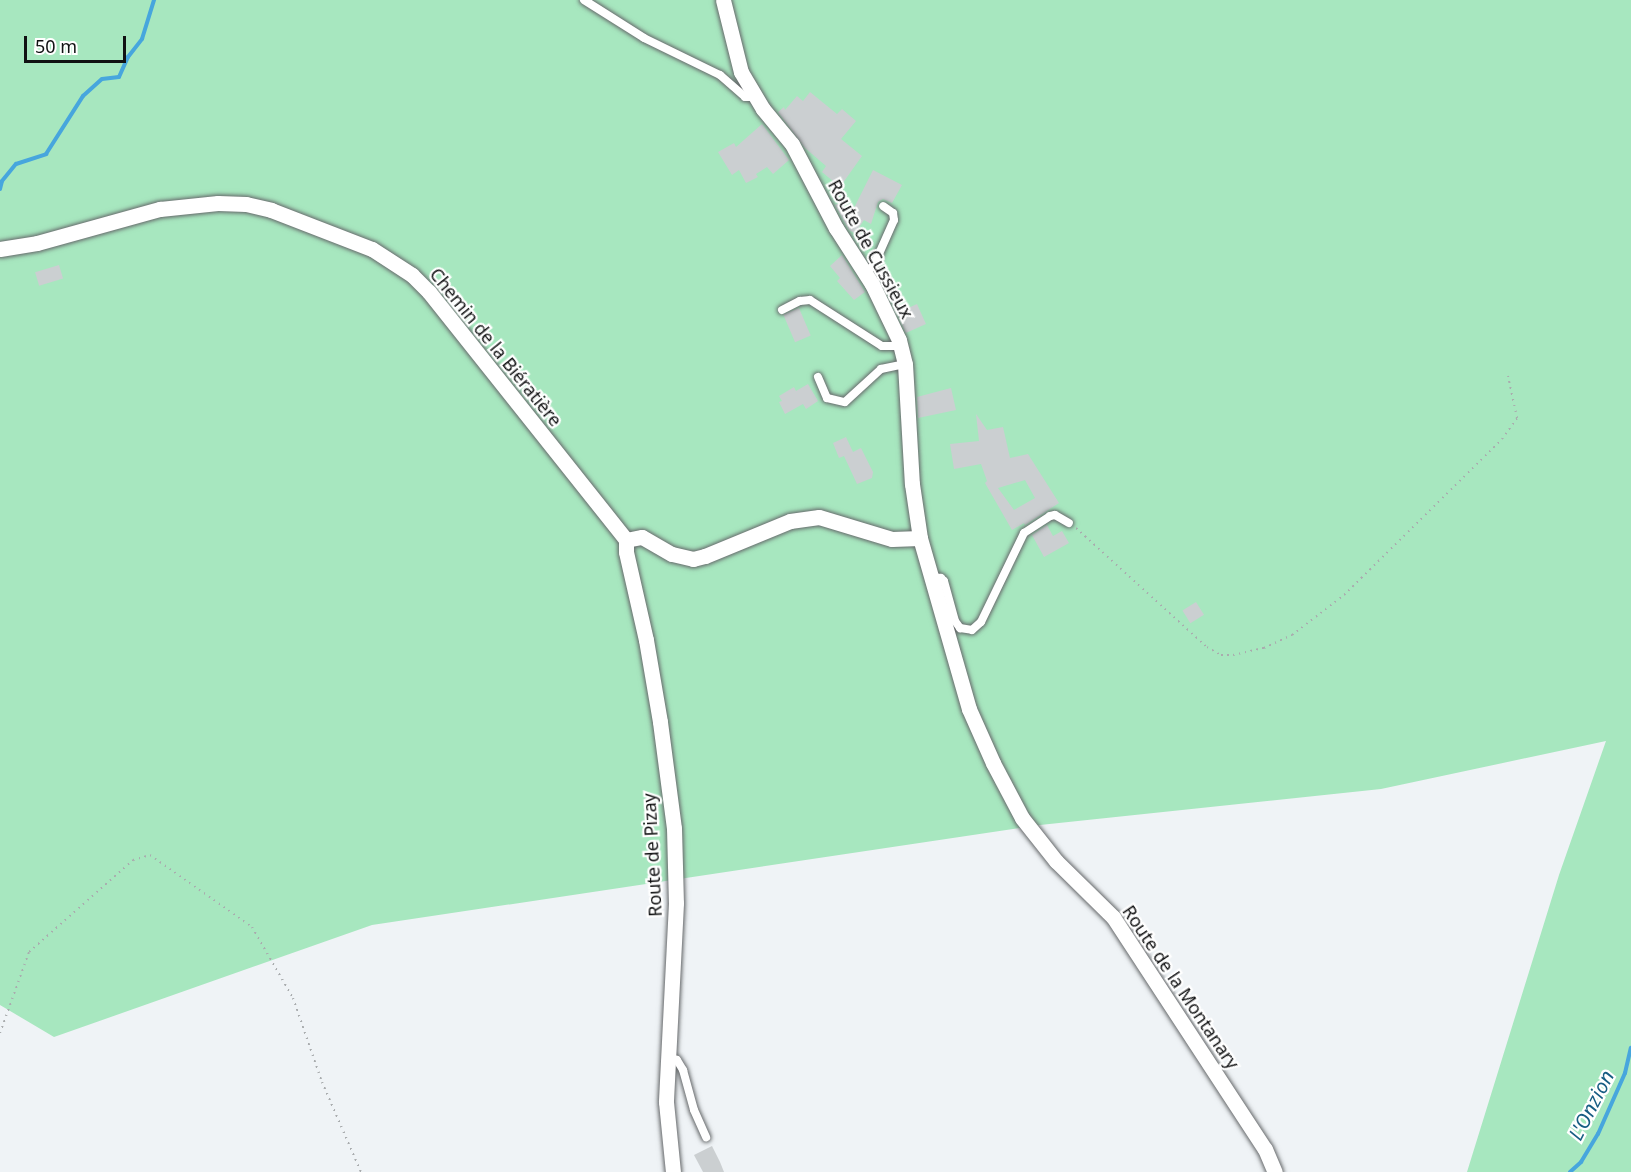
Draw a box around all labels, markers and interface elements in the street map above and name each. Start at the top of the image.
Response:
scale bar [27,24,129,62]
text: 50 m [35,34,77,58]
street label: Route de Cussieux [824,176,918,322]
street label: Chemin de la Biératière [425,263,567,431]
street label: Route de Pizay [638,793,666,917]
street label: Route de la Montanary [1118,901,1244,1073]
water label: L'Onzion [1563,1066,1619,1144]

